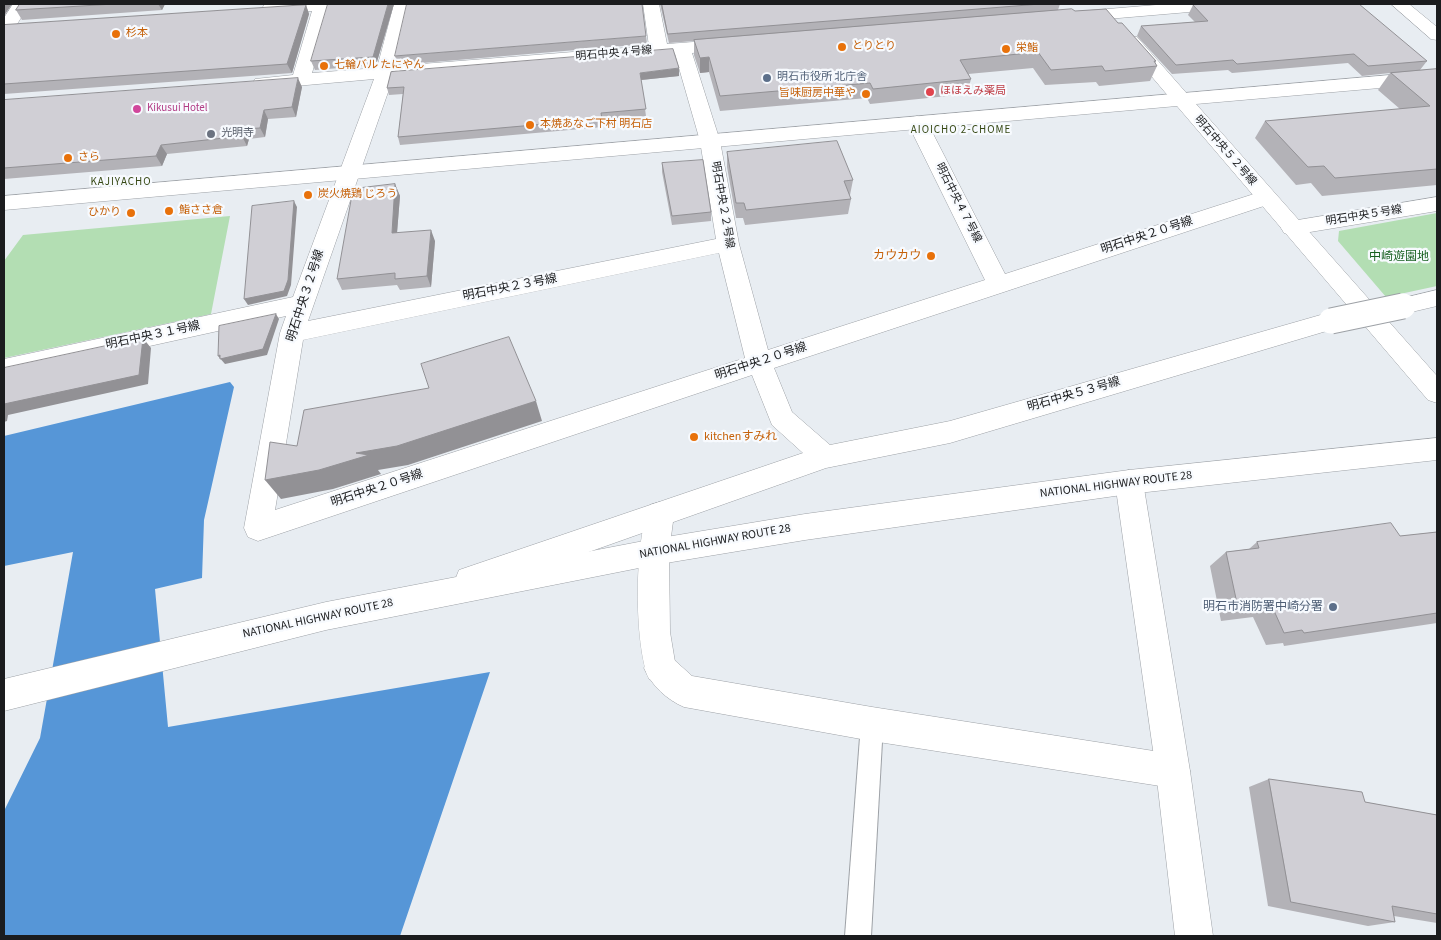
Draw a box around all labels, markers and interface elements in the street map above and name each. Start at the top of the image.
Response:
place label: 杉本 [126,27,148,41]
marker: 杉本 [110,28,122,40]
place label: とりとり [852,40,896,54]
marker: とりとり [836,41,848,53]
place label: 栄鮨 [1016,42,1038,56]
marker: 栄鮨 [1000,43,1012,55]
street label: 明石中央４号線 [575,44,653,64]
place label: 七輪バル たにやん [334,59,424,73]
marker: 七輪バル たにやん [318,60,330,72]
place label: 明石市役所 北庁舎 [777,71,867,85]
marker: 明石市役所 北庁舎 [761,72,773,84]
place label: ほほえみ薬局 [940,85,1006,99]
marker: ほほえみ薬局 [924,86,936,98]
place label: 旨味厨房中華や [779,87,856,101]
marker: 旨味厨房中華や [860,88,872,100]
place label: Kikusui Hotel [147,102,208,116]
marker: Kikusui Hotel [131,103,143,115]
street label: 明石中央５２号線 [1191,113,1259,189]
place label: 本焼あなご下村 明石店 [540,118,652,132]
marker: 本焼あなご下村 明石店 [524,119,536,131]
district label: AIOICHO 2-CHOME [909,124,1013,138]
place label: 光明寺 [221,127,254,141]
marker: 光明寺 [205,128,217,140]
place label: さら [78,151,100,165]
marker: さら [62,152,74,164]
street label: 明石中央２２号線 [708,161,736,249]
street label: 明石中央４７号線 [932,161,984,245]
district label: KAJIYACHO [89,176,153,190]
place label: 炭火焼鶏 じろう [318,188,397,202]
marker: 炭火焼鶏 じろう [302,189,314,201]
street label: 明石中央５号線 [1325,203,1403,229]
place label: 鮨ささ倉 [179,204,223,218]
marker: 鮨ささ倉 [163,205,175,217]
place label: ひかり [88,206,121,220]
marker: ひかり [125,207,137,219]
street label: 明石中央２０号線 [1099,214,1195,258]
street label: 明石中央３２号線 [284,248,328,344]
place label: カウカウ [873,249,921,263]
marker: カウカウ [925,250,937,262]
park label: 中崎遊園地 [1369,250,1429,264]
street label: 明石中央２３号線 [462,272,558,304]
street label: 明石中央３１号線 [105,319,201,353]
street label: 明石中央２０号線 [713,340,809,384]
street label: 明石中央５３号線 [1026,375,1122,415]
place label: kitchenすみれ [704,430,777,444]
marker: kitchenすみれ [688,431,700,443]
street label: 明石中央２０号線 [329,467,425,511]
street label: NATIONAL HIGHWAY ROUTE 28 [1039,469,1193,501]
street label: NATIONAL HIGHWAY ROUTE 28 [638,522,792,562]
street label: NATIONAL HIGHWAY ROUTE 28 [241,596,395,642]
place label: 明石市消防署中崎分署 [1203,600,1323,614]
marker: 明石市消防署中崎分署 [1327,601,1339,613]

